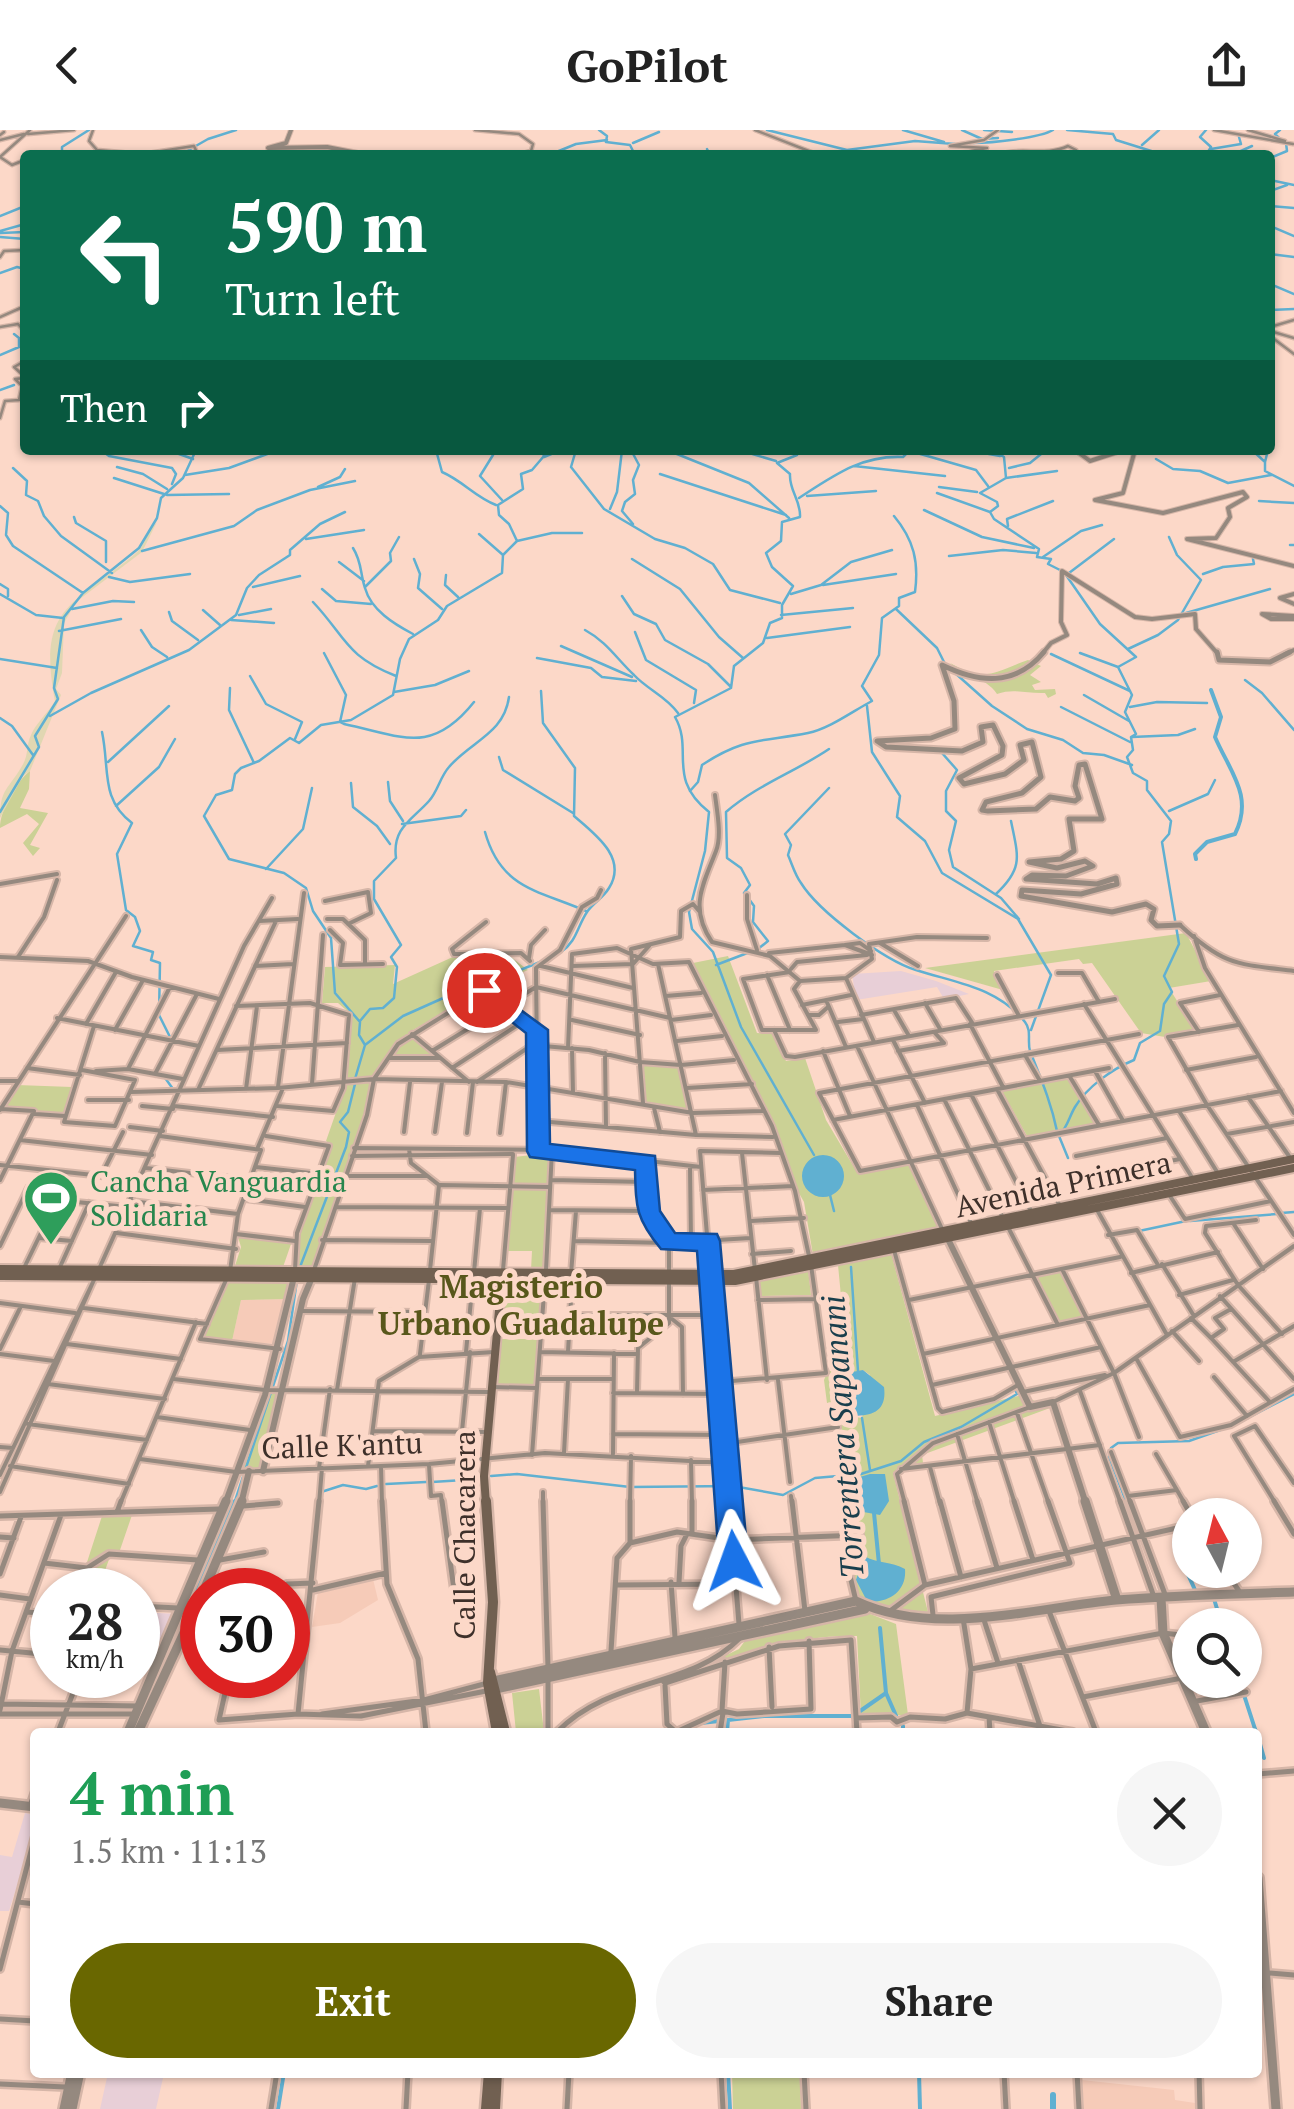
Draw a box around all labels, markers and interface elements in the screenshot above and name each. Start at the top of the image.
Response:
text: GoPilot [566,35,728,95]
icon: back [40,38,95,93]
icon: share [1199,38,1254,93]
text: 590 m [225,179,427,272]
icon: left [60,190,190,320]
text: Turn left [225,268,400,328]
icon: right [168,380,223,435]
text: Then [60,383,148,433]
pin [442,948,527,1033]
icon: arrive [457,963,512,1018]
street label: Avenida Primera [951,1142,1175,1226]
place label: Cancha Vanguardia Solidaria [90,1161,347,1235]
sports icon: Cancha Vanguardia Solidaria [21,1168,81,1247]
district label: Magisterio Urbano Guadalupe [378,1265,664,1344]
water label: Torrentera Sapanani [811,1294,873,1580]
street label: Calle K'antu [261,1422,423,1468]
street label: Calle Chacarera [444,1430,484,1640]
north arrow [1172,1498,1262,1588]
map controls [1172,1498,1262,1698]
position arrow [682,1509,786,1613]
speed limit sign: 30 [180,1568,310,1698]
text: 28 [67,1588,123,1654]
button: search [1172,1608,1262,1698]
text: km/h [66,1642,124,1675]
text: 4 min [70,1753,234,1832]
button: close [1117,1761,1222,1866]
text: 1.5 km · 11:13 [70,1830,267,1872]
button: Exit [70,1943,636,2058]
button: Share [656,1943,1222,2058]

